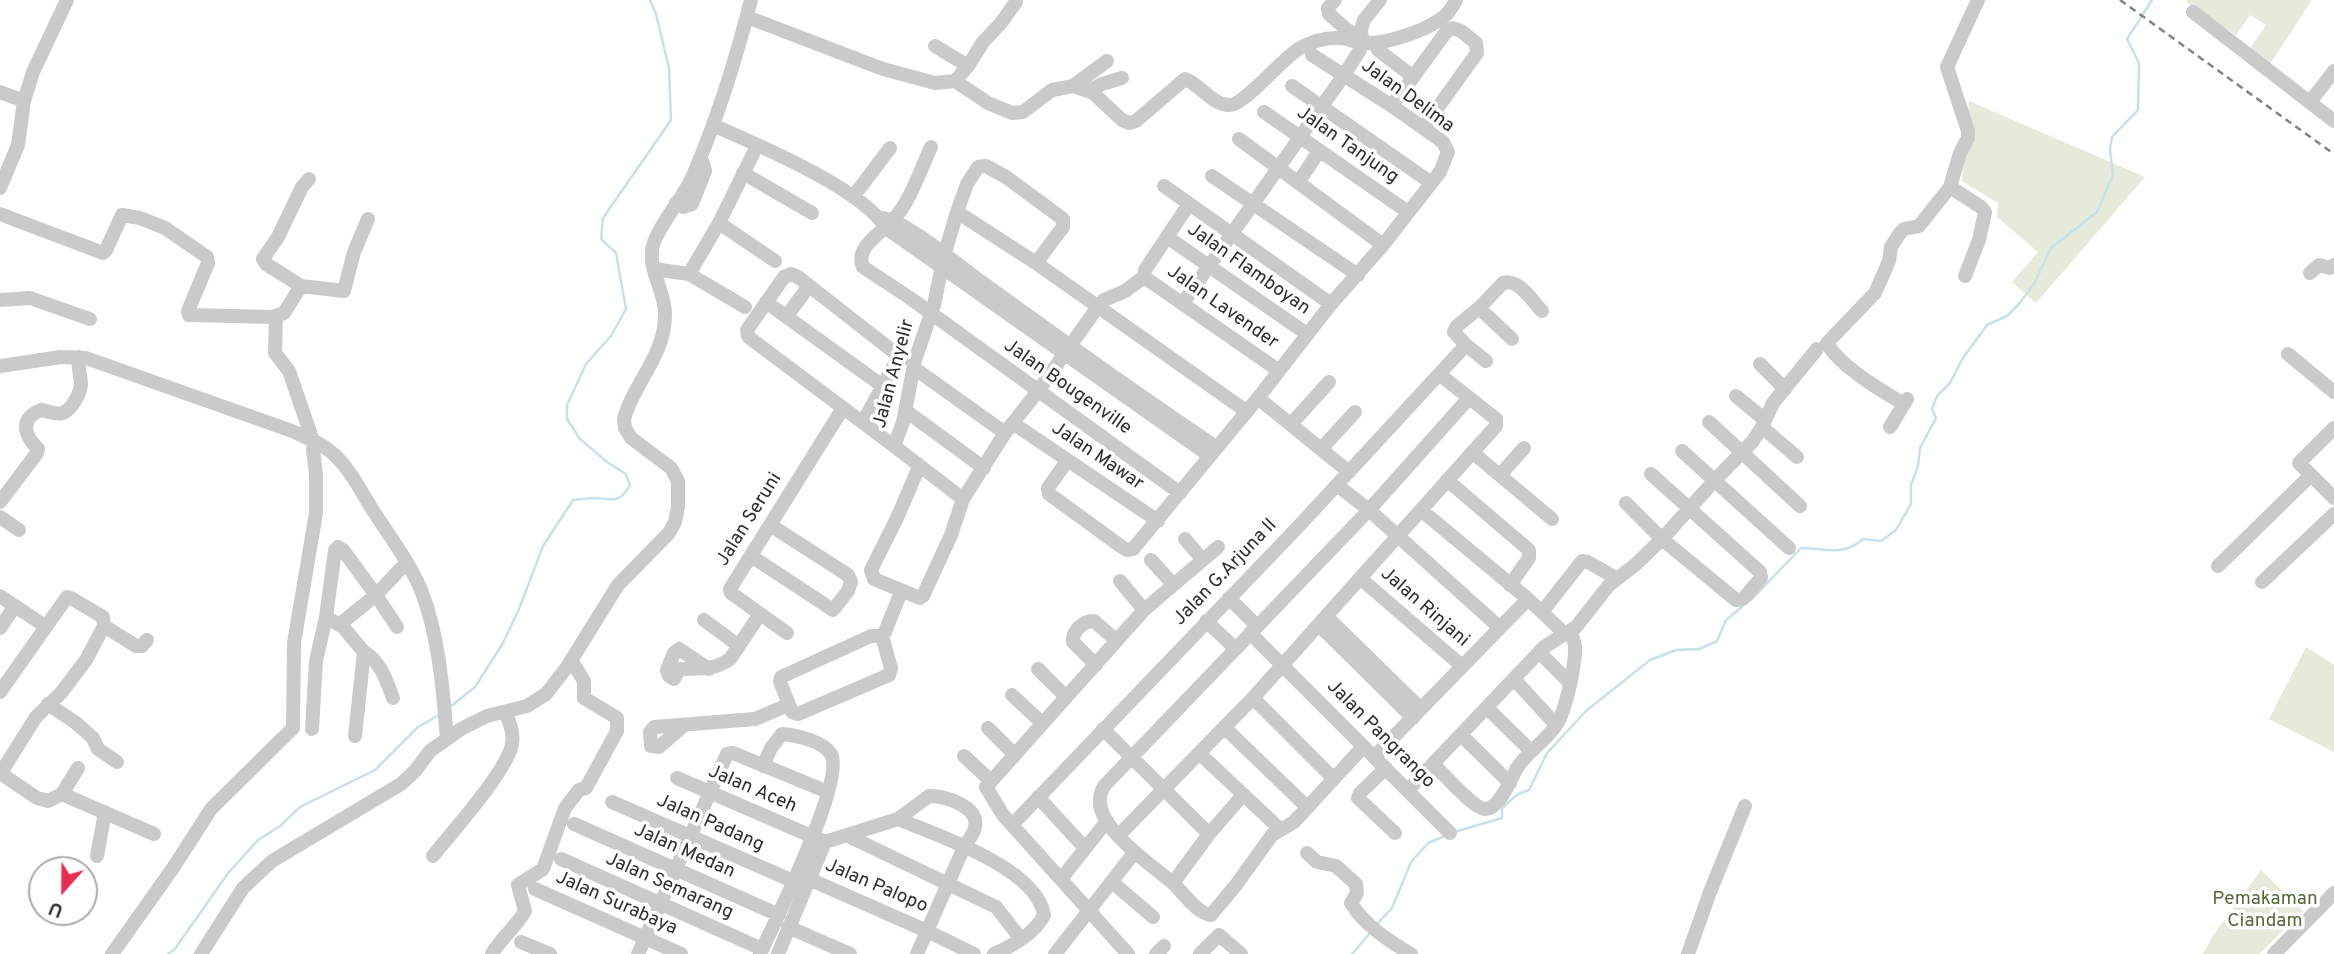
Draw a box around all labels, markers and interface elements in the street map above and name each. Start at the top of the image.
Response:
street label: Jalan Delima [1356,56,1458,138]
street label: Jalan Tanjung [1292,102,1402,190]
street label: Jalan Flamboyan [1182,219,1314,321]
street label: Jalan Lavender [1162,261,1282,355]
street label: Jalan Anyelir [870,317,920,431]
street label: Jalan Bougenville [999,335,1135,441]
street label: Jalan Mawar [1047,418,1147,496]
street label: Jalan Seruni [712,469,788,571]
street label: Jalan G.Arjuna ll [1169,515,1283,631]
street label: Jalan Rinjani [1375,563,1473,653]
street label: Jalan Pangrango [1321,676,1439,794]
street label: Jalan Aceh [704,761,800,819]
street label: Jalan Padang [653,790,767,858]
street label: Jalan Medan [630,820,738,884]
street label: Jalan Semarang [602,849,736,925]
street label: Jalan Palopo [821,855,931,919]
north arrow [28,856,98,926]
street label: Jalan Surabaya [552,867,680,941]
park label: Pemakaman Ciandam [2212,889,2318,933]
text: U [46,895,67,922]

